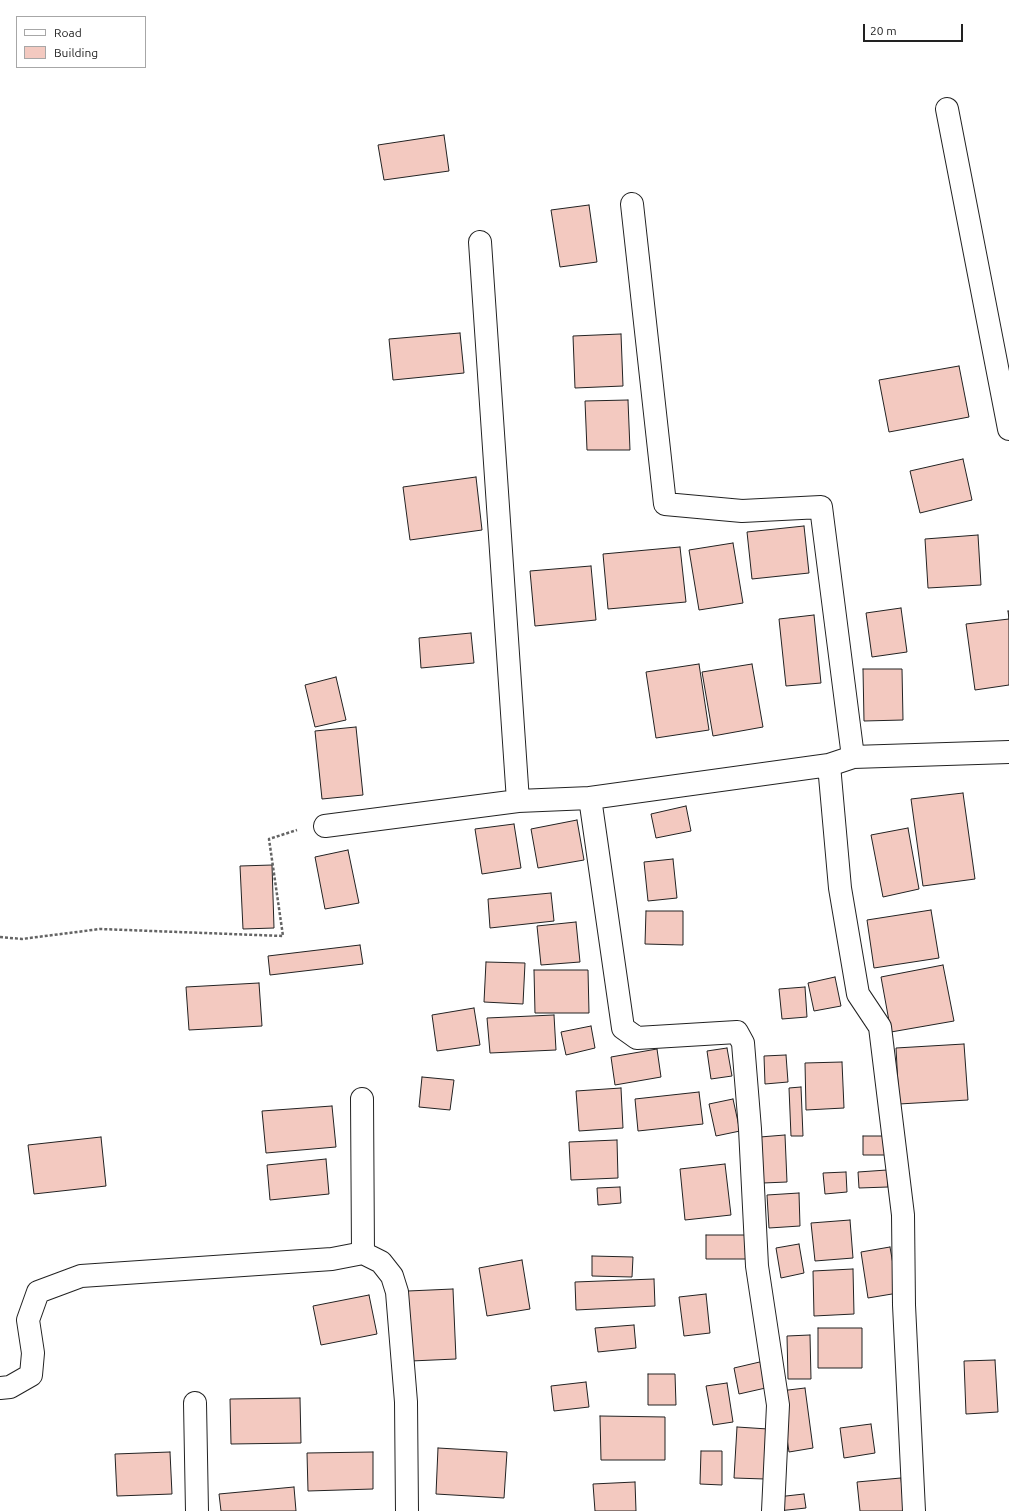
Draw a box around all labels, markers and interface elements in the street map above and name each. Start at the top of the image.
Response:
legend [16,16,146,68]
scale bar [865,16,965,42]
text: 20 m [870,24,897,37]
text: Road [54,26,82,39]
text: Building [54,46,98,59]

